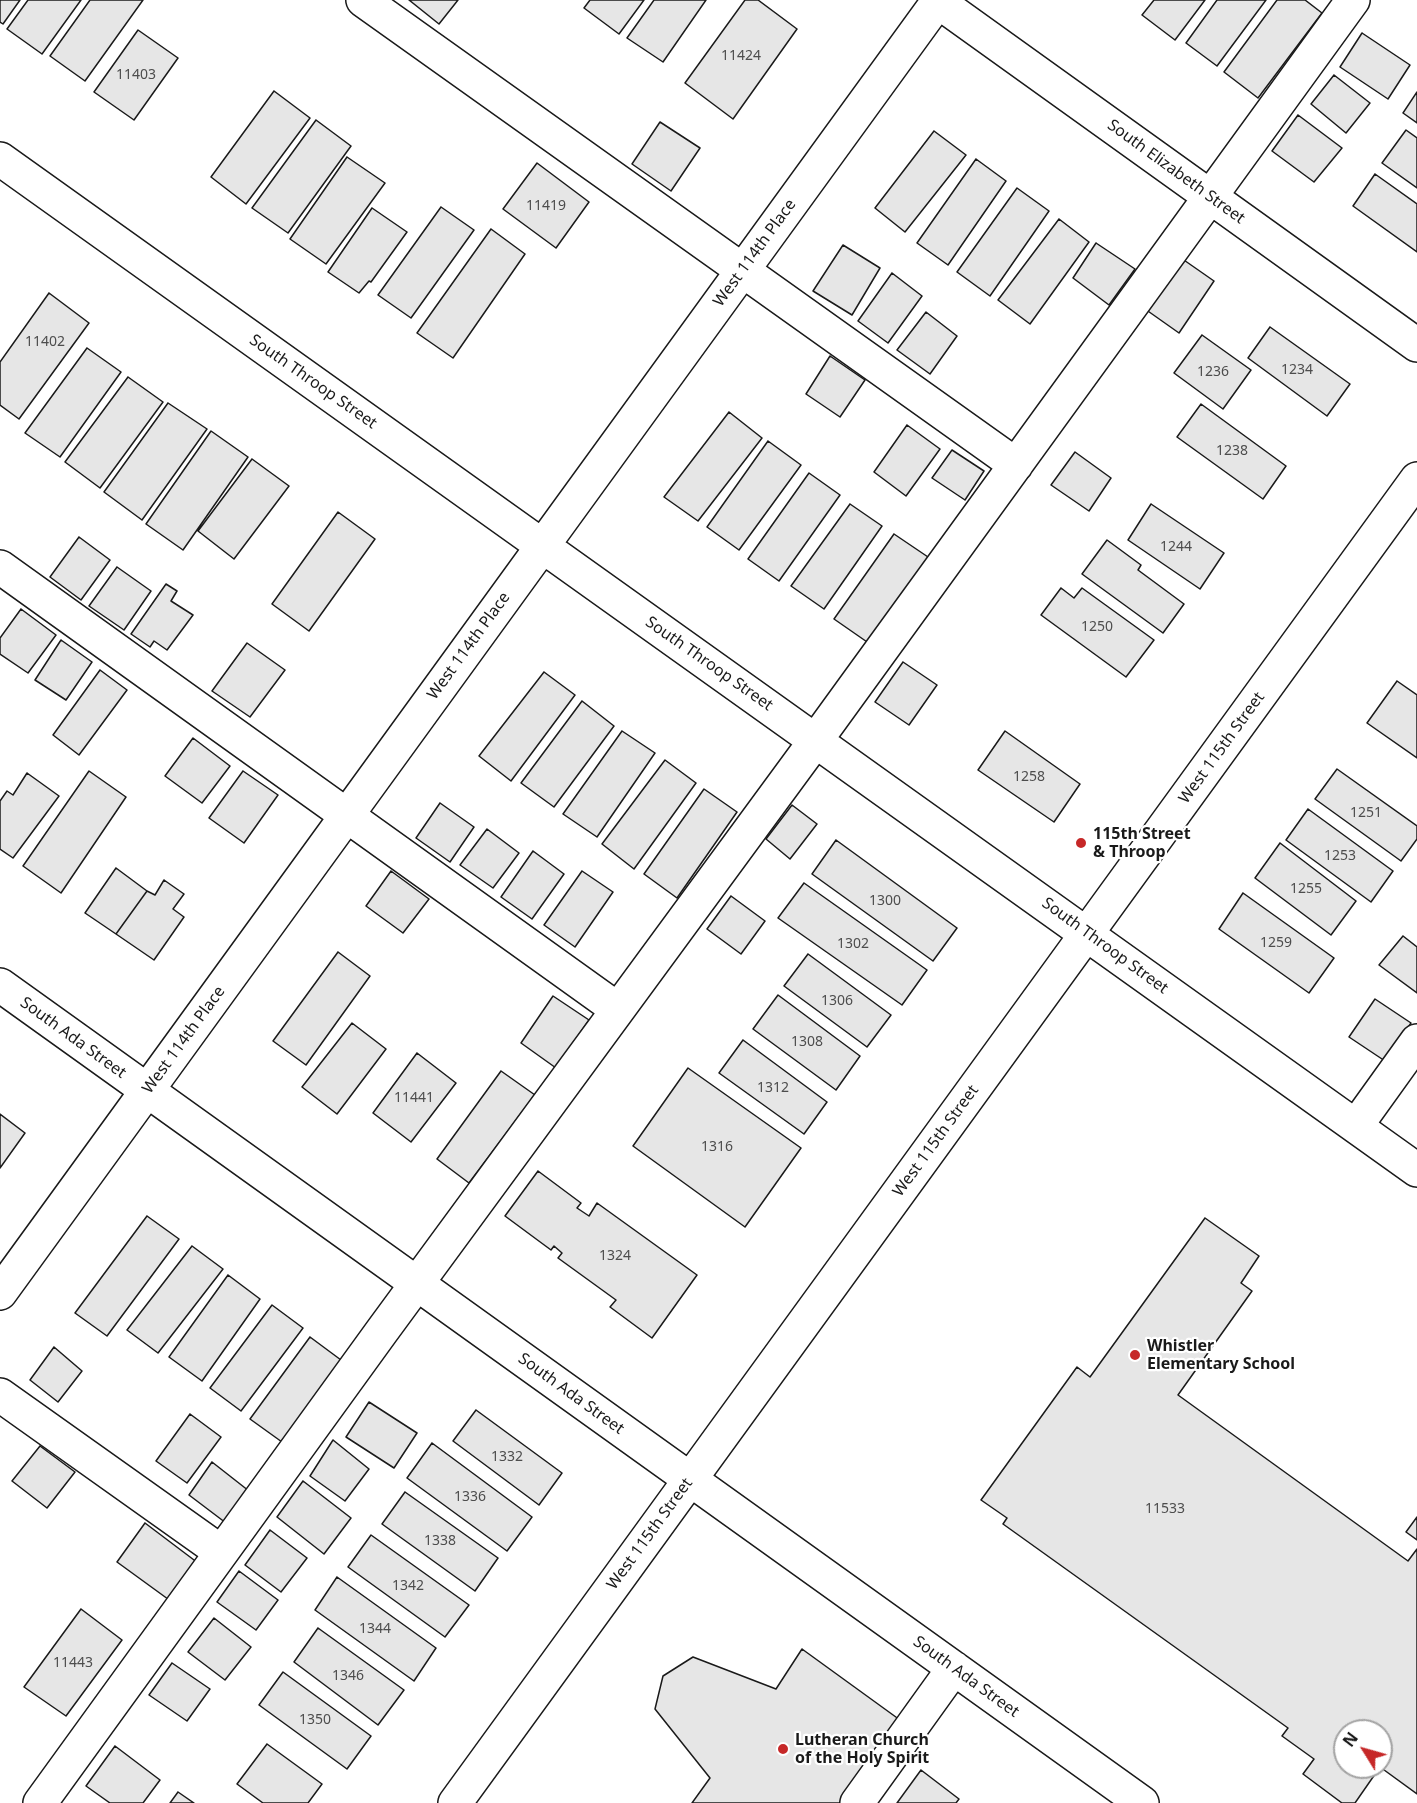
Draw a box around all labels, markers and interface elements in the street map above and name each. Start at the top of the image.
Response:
house number: 11424 [721,48,761,64]
house number: 11403 [116,67,156,83]
street label: South Elizabeth Street [1104,116,1248,228]
street label: West 114th Place [710,196,800,310]
house number: 11419 [526,198,566,214]
street label: South Throop Street [246,331,380,433]
house number: 11402 [25,334,65,350]
house number: 1234 [1281,362,1313,378]
house number: 1236 [1197,364,1229,380]
house number: 1238 [1216,443,1248,459]
house number: 1244 [1160,539,1192,555]
street label: West 114th Place [424,589,514,703]
street label: South Throop Street [642,613,776,715]
house number: 1250 [1081,619,1113,635]
street label: West 115th Street [1175,689,1269,807]
house number: 1258 [1013,769,1045,785]
house number: 1251 [1350,805,1382,821]
place label: 115th Street & Throop [1093,824,1191,862]
marker: 115th Street & Throop [1074,836,1088,850]
house number: 1253 [1324,848,1356,864]
house number: 1255 [1290,881,1322,897]
house number: 1300 [869,893,901,909]
street label: South Throop Street [1038,894,1172,998]
house number: 1259 [1260,935,1292,951]
house number: 1302 [837,936,869,952]
street label: West 114th Place [139,983,229,1097]
street label: South Ada Street [16,993,130,1083]
house number: 1306 [821,993,853,1009]
house number: 1308 [791,1034,823,1050]
house number: 1312 [757,1080,789,1096]
street label: West 115th Street [889,1082,983,1200]
house number: 11441 [394,1090,434,1106]
house number: 1316 [701,1139,733,1155]
house number: 1324 [599,1248,631,1264]
place label: Whistler Elementary School [1147,1336,1295,1374]
marker: Whistler Elementary School [1128,1348,1142,1362]
street label: South Ada Street [514,1349,628,1439]
house number: 1332 [491,1449,523,1465]
street label: West 115th Street [603,1475,697,1593]
house number: 1336 [454,1489,486,1505]
house number: 11533 [1145,1501,1185,1517]
house number: 1338 [424,1533,456,1549]
house number: 1342 [392,1578,424,1594]
house number: 1344 [359,1621,391,1637]
street label: South Ada Street [909,1632,1023,1722]
house number: 11443 [53,1655,93,1671]
house number: 1346 [332,1668,364,1684]
house number: 1350 [299,1712,331,1728]
north arrow [1333,1719,1393,1779]
text: N [1338,1728,1363,1751]
place label: Lutheran Church of the Holy Spirit [795,1730,929,1768]
marker: Lutheran Church of the Holy Spirit [776,1742,790,1756]

